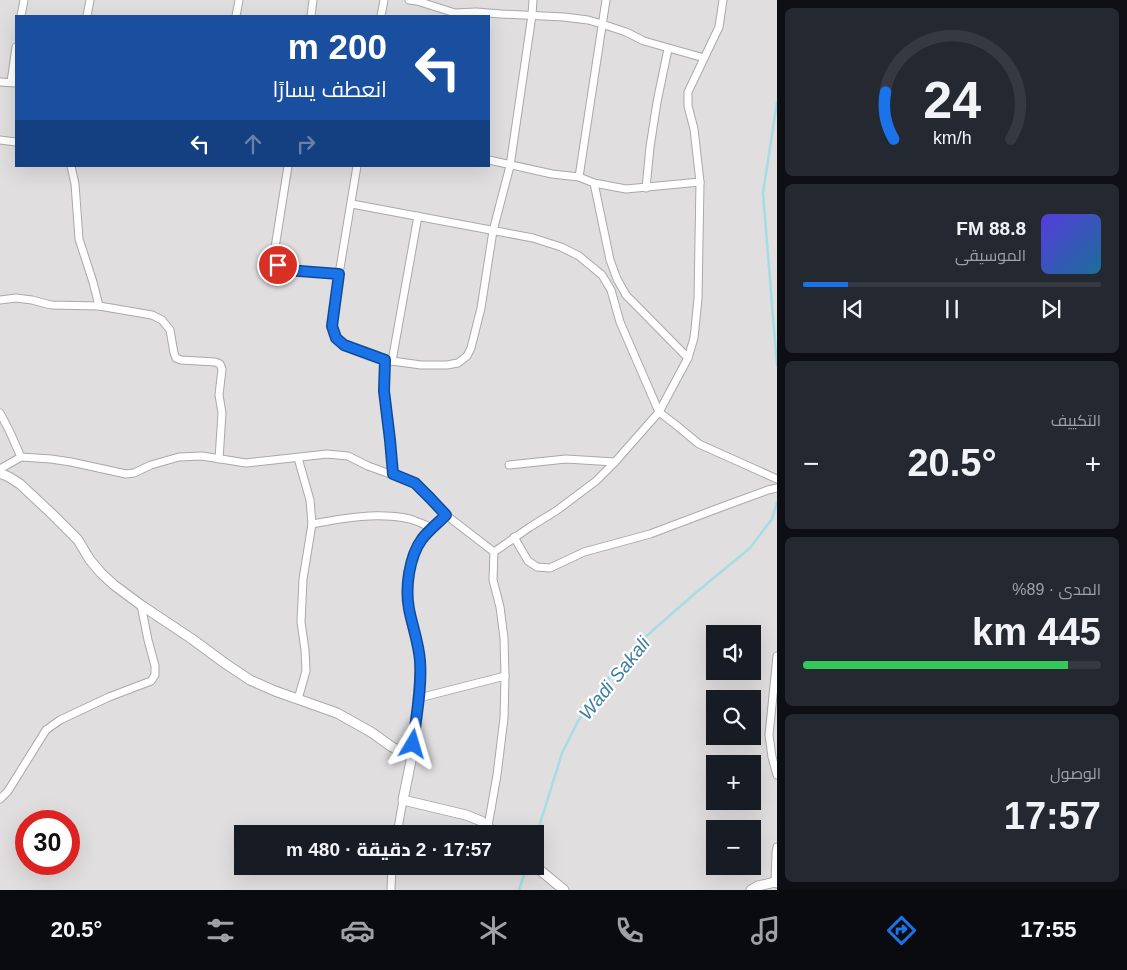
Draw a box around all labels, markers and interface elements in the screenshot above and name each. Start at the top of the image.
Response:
text: 200 m [288,27,387,66]
icon: left [405,35,470,100]
text: 24 [923,71,981,129]
text: انعطف يسارًا [272,77,387,102]
text: km/h [933,128,971,148]
icon: left [186,130,214,158]
icon: ahead [239,130,267,158]
icon: right [292,130,320,158]
text: 88.8 FM [956,218,1026,239]
pin [257,244,299,286]
text: الموسيقى [955,247,1026,264]
icon: arrive [264,251,292,279]
icon: previous [839,295,867,323]
icon: pause [938,295,966,323]
icon: next [1037,295,1065,323]
text: التكييف [1051,412,1101,429]
text: 20.5° [907,442,997,484]
text: − [803,448,819,479]
text: + [1085,448,1101,479]
text: المدى · 89% [1012,581,1101,598]
text: 445 km [972,611,1101,653]
map controls [706,625,761,875]
button: sound [706,625,761,680]
water label: Wadi Sakali [575,632,654,724]
button: search [706,690,761,745]
position arrow [386,717,438,769]
button: + [706,755,761,810]
text: الوصول [1050,765,1101,782]
text: 17:57 [1004,795,1101,837]
speed limit sign: 30 [15,810,80,875]
button: − [706,820,761,875]
text: 17:57 · 2 دقيقة · 480 m [286,839,492,860]
icon: filters [203,913,238,948]
icon: car [340,913,375,948]
icon: climate [476,913,511,948]
icon: phone [612,913,647,948]
icon: music [748,913,783,948]
icon: directions [884,913,919,948]
text: 20.5° [51,917,102,942]
text: 17:55 [1020,917,1076,942]

